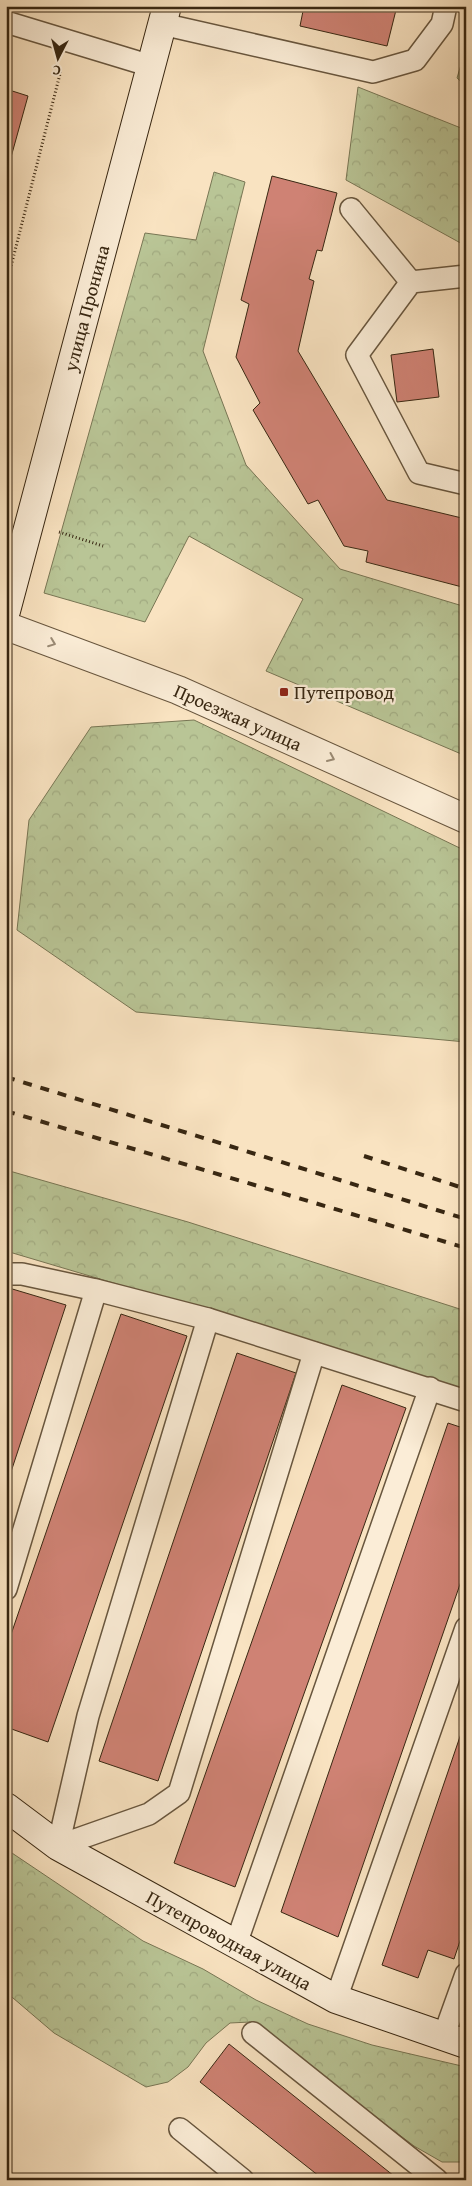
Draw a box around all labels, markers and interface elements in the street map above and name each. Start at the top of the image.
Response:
north arrow [32,32,82,82]
text: С [52,61,62,81]
street label: улица Пронина [55,242,116,375]
one-way arrow [47,637,56,647]
street label: Проезжая улица [170,676,306,758]
place label: Путепровод [294,678,394,706]
marker: Путепровод [278,686,290,698]
one-way arrow [326,752,335,763]
street label: Путепроводная улица [141,1883,317,1997]

